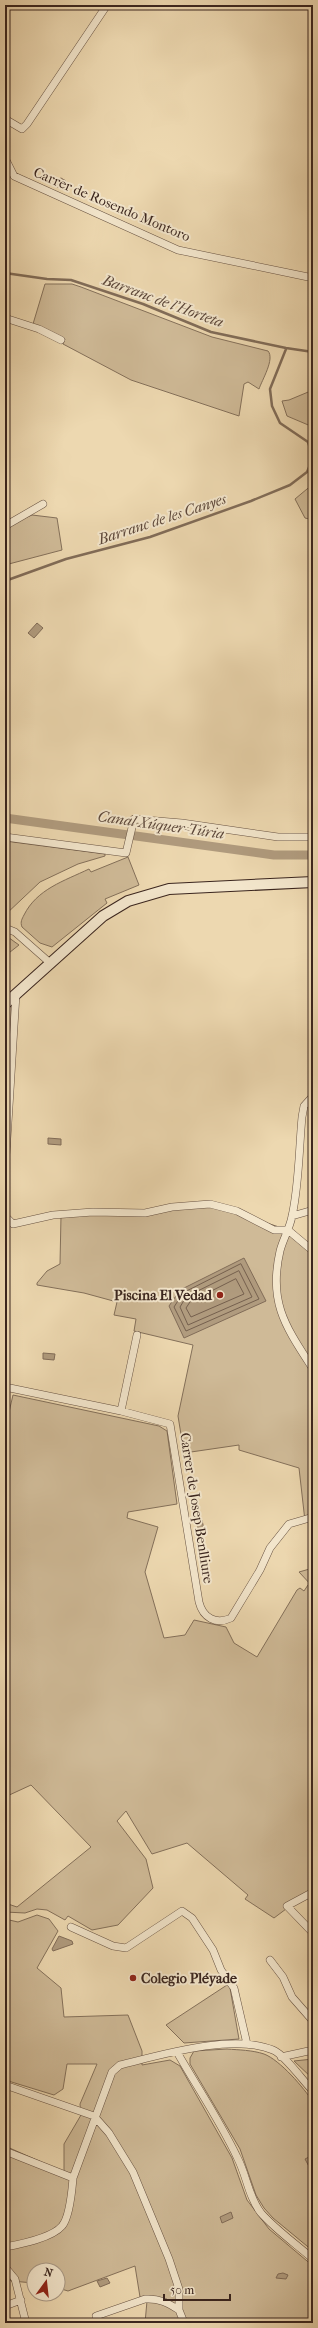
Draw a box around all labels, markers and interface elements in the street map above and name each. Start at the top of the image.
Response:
street label: Carrer de Rosendo Montoro [31,164,193,245]
water label: Barranc de l'Horteta [99,270,226,331]
water label: Barranc de les Canyes [95,490,229,549]
water label: Canal Xúquer-Túria [97,807,226,843]
place label: Piscina El Vedad [114,1287,213,1304]
marker: Piscina El Vedad [215,1290,225,1300]
street label: Carrer de Josep Benlliure [176,1431,217,1585]
place label: Colegio Pléyade [141,1970,237,1987]
marker: Colegio Pléyade [128,1973,138,1983]
north arrow [26,2262,66,2302]
text: N [43,2265,55,2280]
scale bar [164,2276,230,2302]
text: 50 m [170,2283,194,2297]

